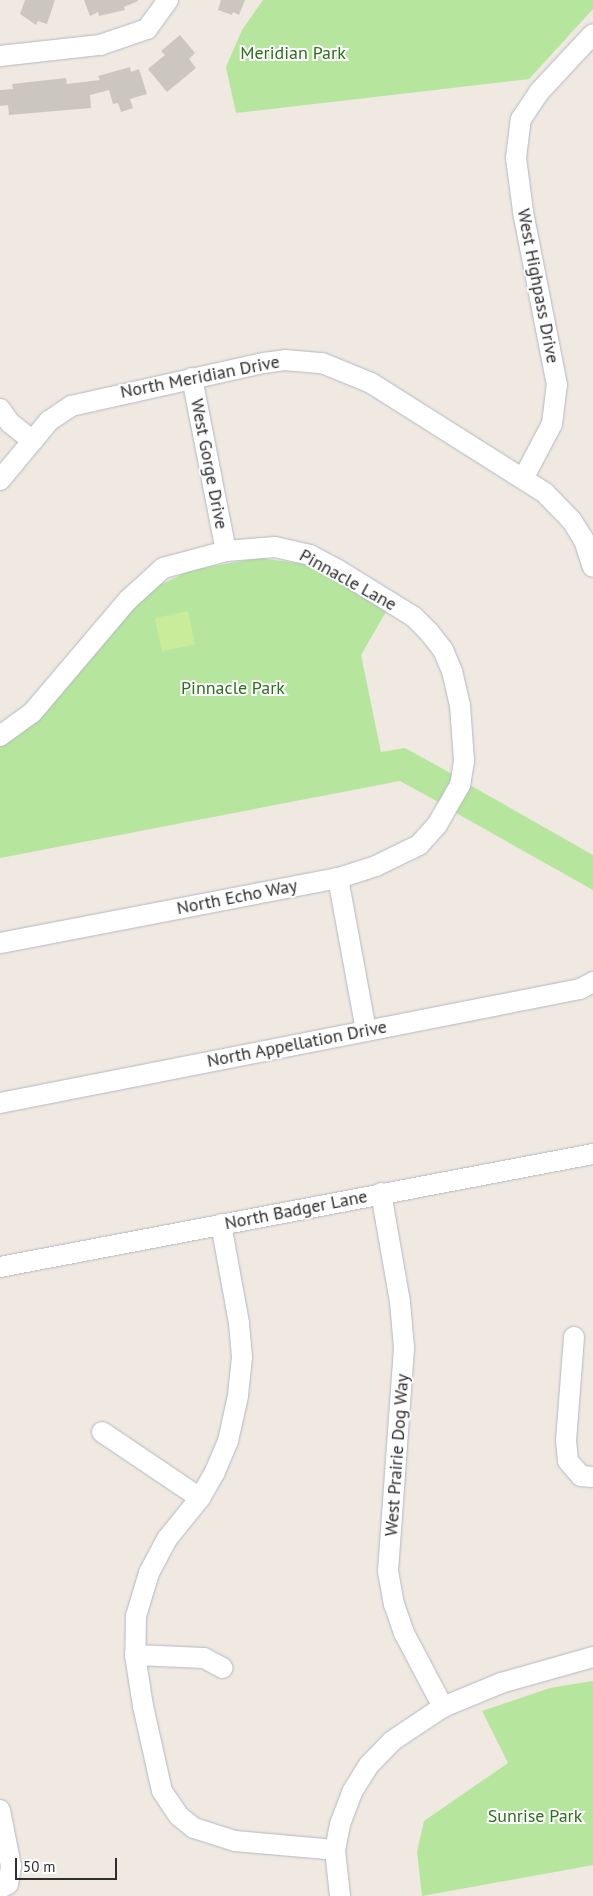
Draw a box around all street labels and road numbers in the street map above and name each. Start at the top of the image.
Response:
street label: West Highpass Drive [512,207,564,365]
street label: North Meridian Drive [118,351,282,403]
street label: West Gorge Drive [186,397,232,531]
street label: Pinnacle Lane [296,544,400,616]
street label: North Echo Way [175,875,299,919]
street label: North Appellation Drive [205,1016,389,1072]
street label: North Badger Lane [223,1186,369,1234]
street label: West Prairie Dog Way [381,1373,413,1537]

